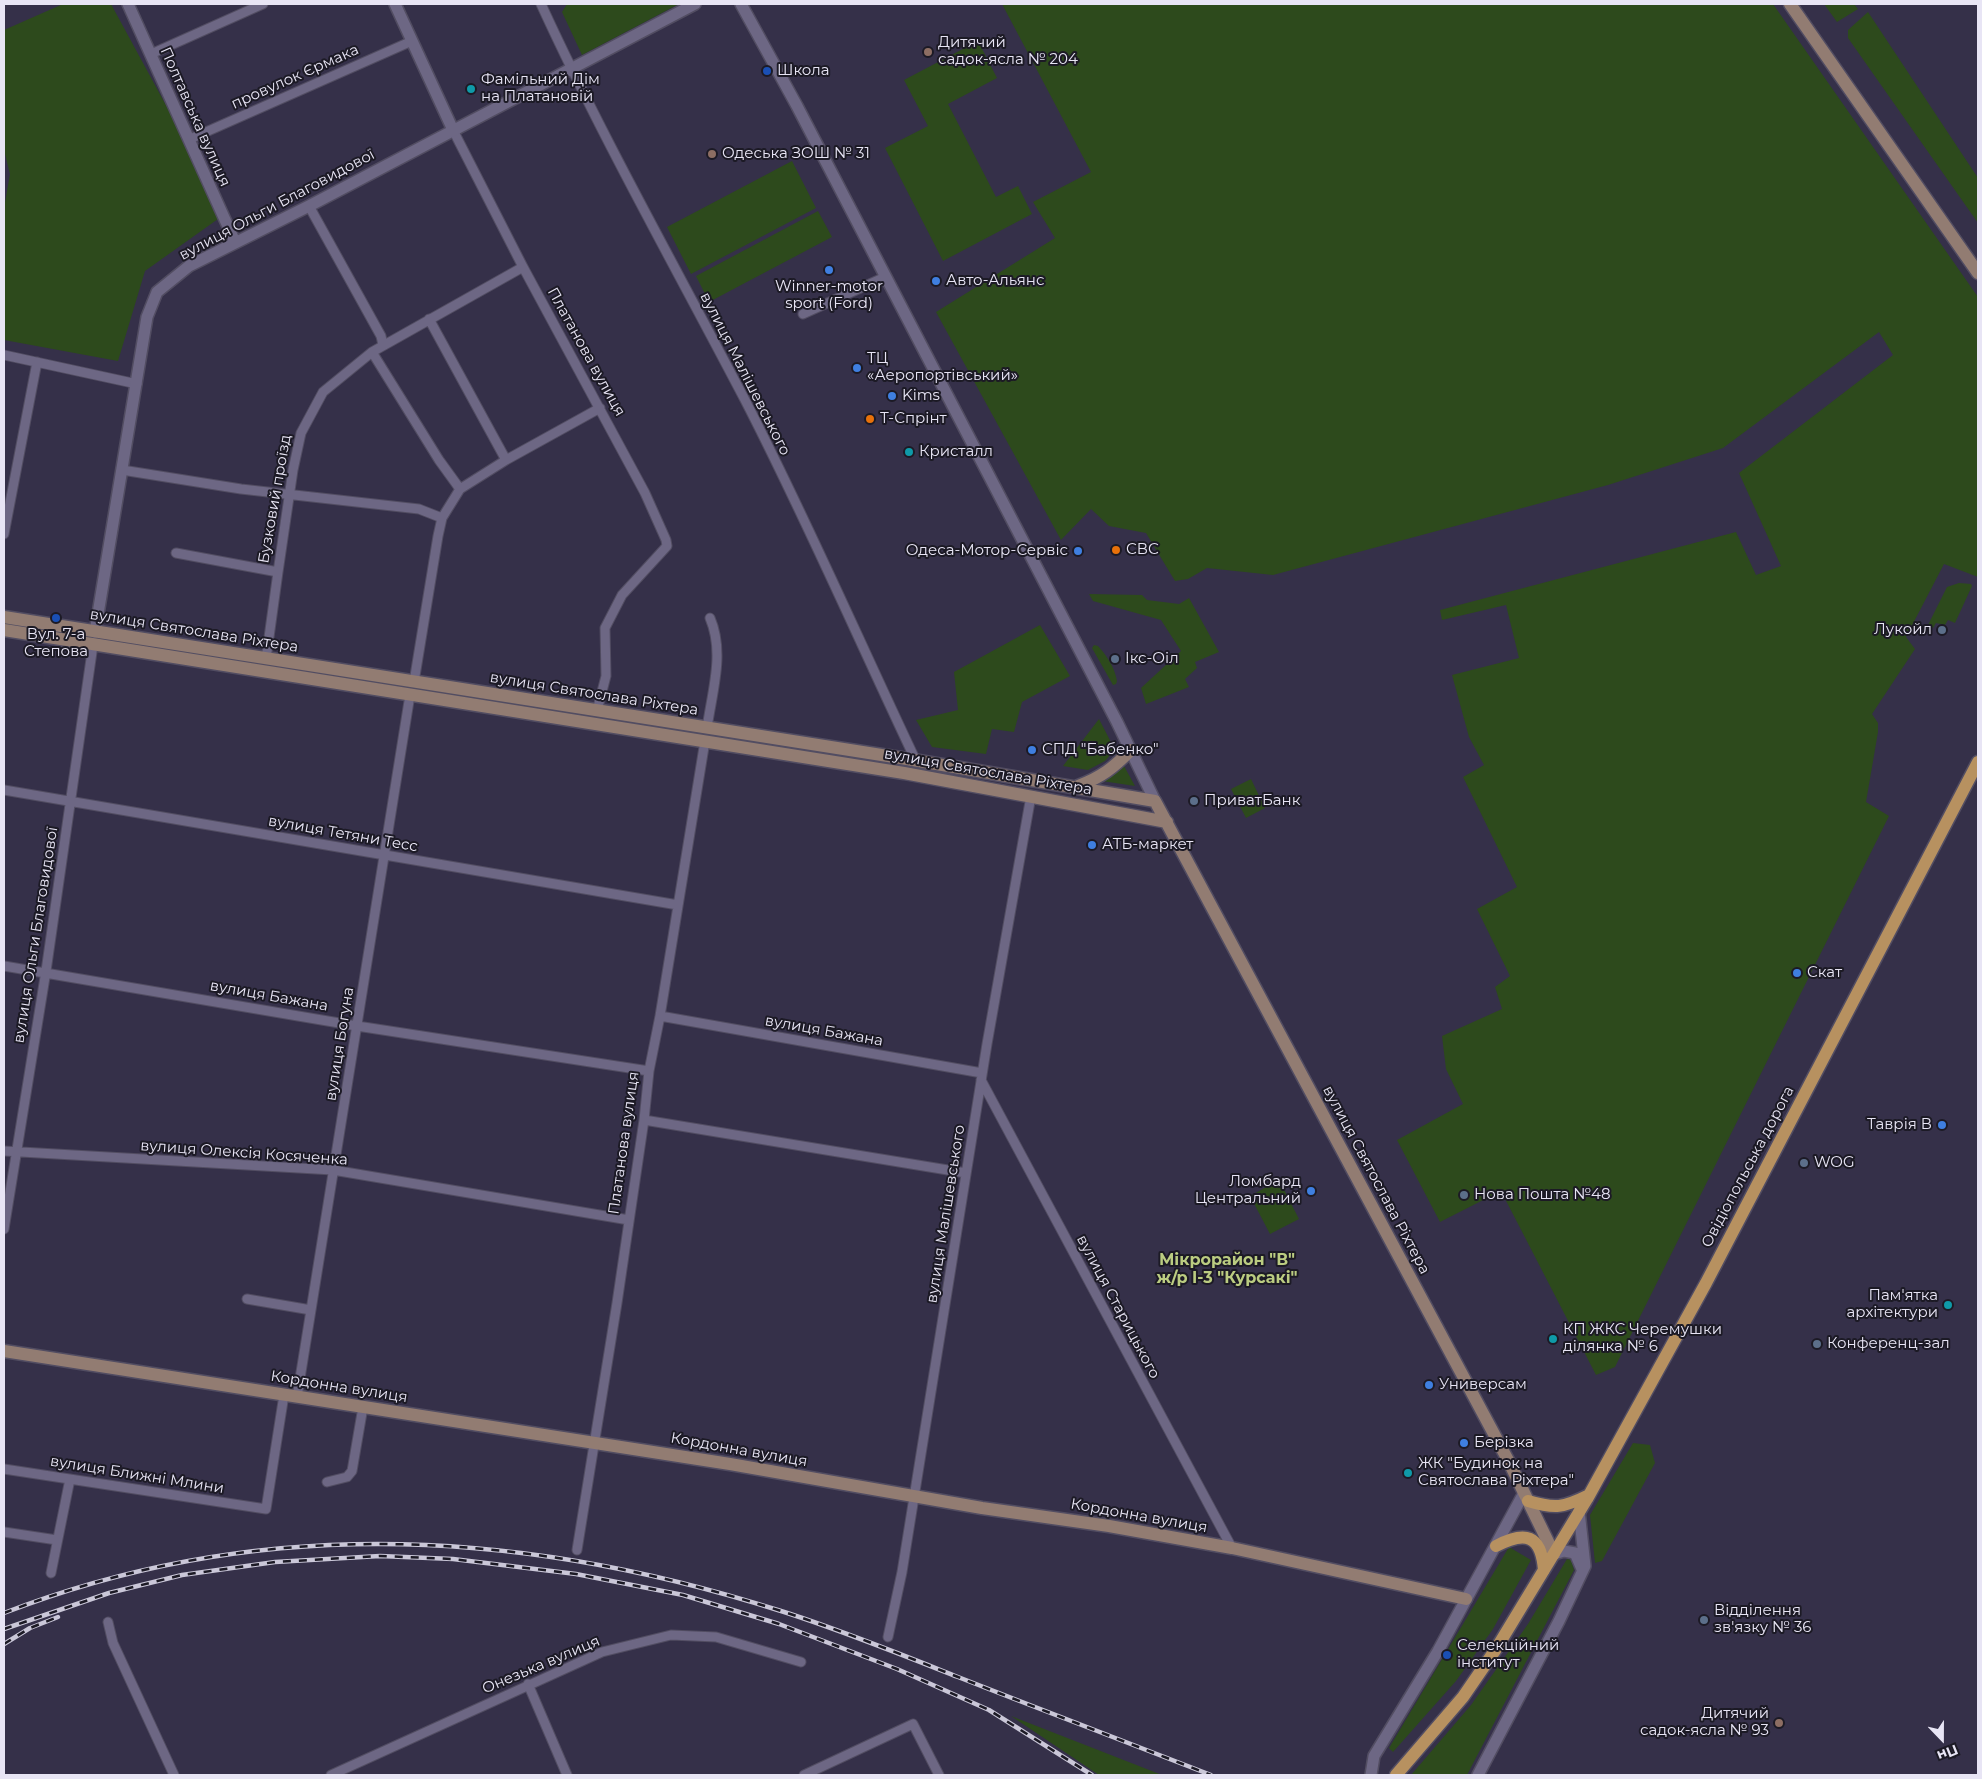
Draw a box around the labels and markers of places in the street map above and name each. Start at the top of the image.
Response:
place label: Дитячий садок-ясла № 204 [938,34,1078,69]
marker: Дитячий садок-ясла № 204 [922,46,934,58]
place label: Школа [777,62,830,80]
marker: Школа [761,65,773,77]
place label: Фамільний Дім на Платановій [481,71,600,106]
marker: Фамільний Дім на Платановій [465,83,477,95]
place label: Одеська ЗОШ № 31 [722,145,870,163]
marker: Одеська ЗОШ № 31 [706,148,718,160]
marker: Winner-motor sport (Ford) [823,264,835,276]
place label: Авто-Альянс [946,272,1044,290]
marker: Авто-Альянс [930,275,942,287]
place label: Winner-motor sport (Ford) [775,278,883,313]
place label: ТЦ «Аеропортівський» [867,350,1018,385]
marker: ТЦ «Аеропортівський» [851,362,863,374]
place label: Kims [902,387,940,405]
marker: Kims [886,390,898,402]
place label: Т-Спрінт [880,410,947,428]
marker: Т-Спрінт [864,413,876,425]
place label: Кристалл [919,443,993,461]
marker: Кристалл [903,446,915,458]
place label: СВС [1126,541,1159,559]
place label: Одеса-Мотор-Сервіс [906,542,1068,560]
marker: СВС [1110,544,1122,556]
marker: Одеса-Мотор-Сервіс [1072,545,1084,557]
marker: Вул. 7-а Степова [50,612,62,624]
place label: Лукойл [1874,621,1932,639]
marker: Лукойл [1936,624,1948,636]
place label: Вул. 7-а Степова [24,626,88,661]
place label: Ікс-Оіл [1125,650,1179,668]
marker: Ікс-Оіл [1109,653,1121,665]
place label: СПД "Бабенко" [1042,741,1159,759]
marker: СПД "Бабенко" [1026,744,1038,756]
place label: ПриватБанк [1204,792,1300,810]
marker: ПриватБанк [1188,795,1200,807]
place label: АТБ-маркет [1102,836,1193,854]
marker: АТБ-маркет [1086,839,1098,851]
place label: Скат [1807,964,1842,982]
marker: Скат [1791,967,1803,979]
place label: Таврія В [1867,1116,1932,1134]
marker: Таврія В [1936,1119,1948,1131]
place label: WOG [1814,1154,1855,1172]
marker: WOG [1798,1157,1810,1169]
place label: Ломбард Центральний [1195,1173,1301,1208]
marker: Ломбард Центральний [1305,1185,1317,1197]
place label: Нова Пошта №48 [1474,1186,1611,1204]
marker: Нова Пошта №48 [1458,1189,1470,1201]
place label: Пам'ятка архітектури [1847,1287,1938,1322]
marker: Пам'ятка архітектури [1942,1299,1954,1311]
place label: КП ЖКС Черемушки ділянка № 6 [1563,1321,1722,1356]
marker: КП ЖКС Черемушки ділянка № 6 [1547,1333,1559,1345]
place label: Конференц-зал [1827,1335,1950,1353]
marker: Конференц-зал [1811,1338,1823,1350]
place label: Универсам [1439,1376,1527,1394]
marker: Универсам [1423,1379,1435,1391]
place label: Берізка [1474,1434,1534,1452]
marker: Берізка [1458,1437,1470,1449]
place label: ЖК "Будинок на Святослава Ріхтера" [1418,1455,1574,1490]
marker: ЖК "Будинок на Святослава Ріхтера" [1402,1467,1414,1479]
place label: Відділення зв'язку № 36 [1714,1602,1811,1637]
marker: Відділення зв'язку № 36 [1698,1614,1710,1626]
place label: Селекційний інститут [1457,1637,1559,1672]
marker: Селекційний інститут [1441,1649,1453,1661]
place label: Дитячий садок-ясла № 93 [1640,1705,1769,1740]
marker: Дитячий садок-ясла № 93 [1773,1717,1785,1729]

